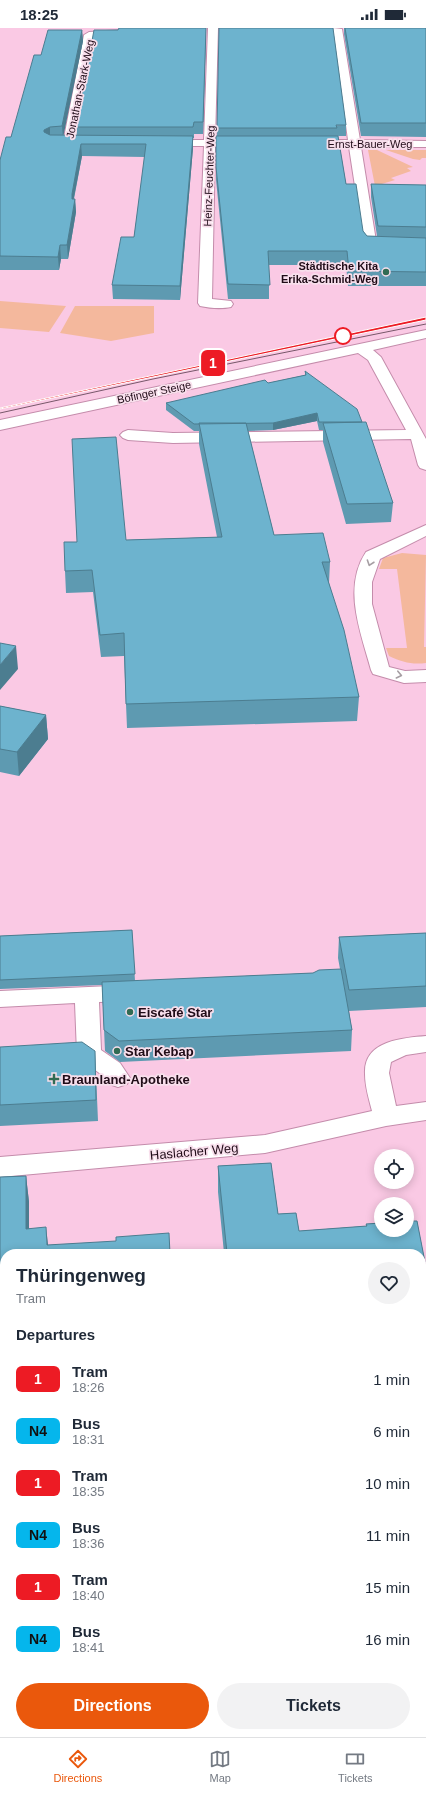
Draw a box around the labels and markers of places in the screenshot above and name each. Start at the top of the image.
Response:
place label: Städtische Kita Erika-Schmid-Weg [281,260,379,285]
marker: Städtische Kita Erika-Schmid-Weg [381,267,391,277]
unlabelled marker [334,327,352,345]
place label: Eiscafé Star [138,1005,212,1020]
marker: Eiscafé Star [125,1007,135,1017]
place label: Star Kebap [125,1044,194,1059]
marker: Star Kebap [112,1046,122,1056]
place label: Braunland-Apotheke [62,1072,190,1087]
marker: Braunland-Apotheke [49,1074,59,1084]

